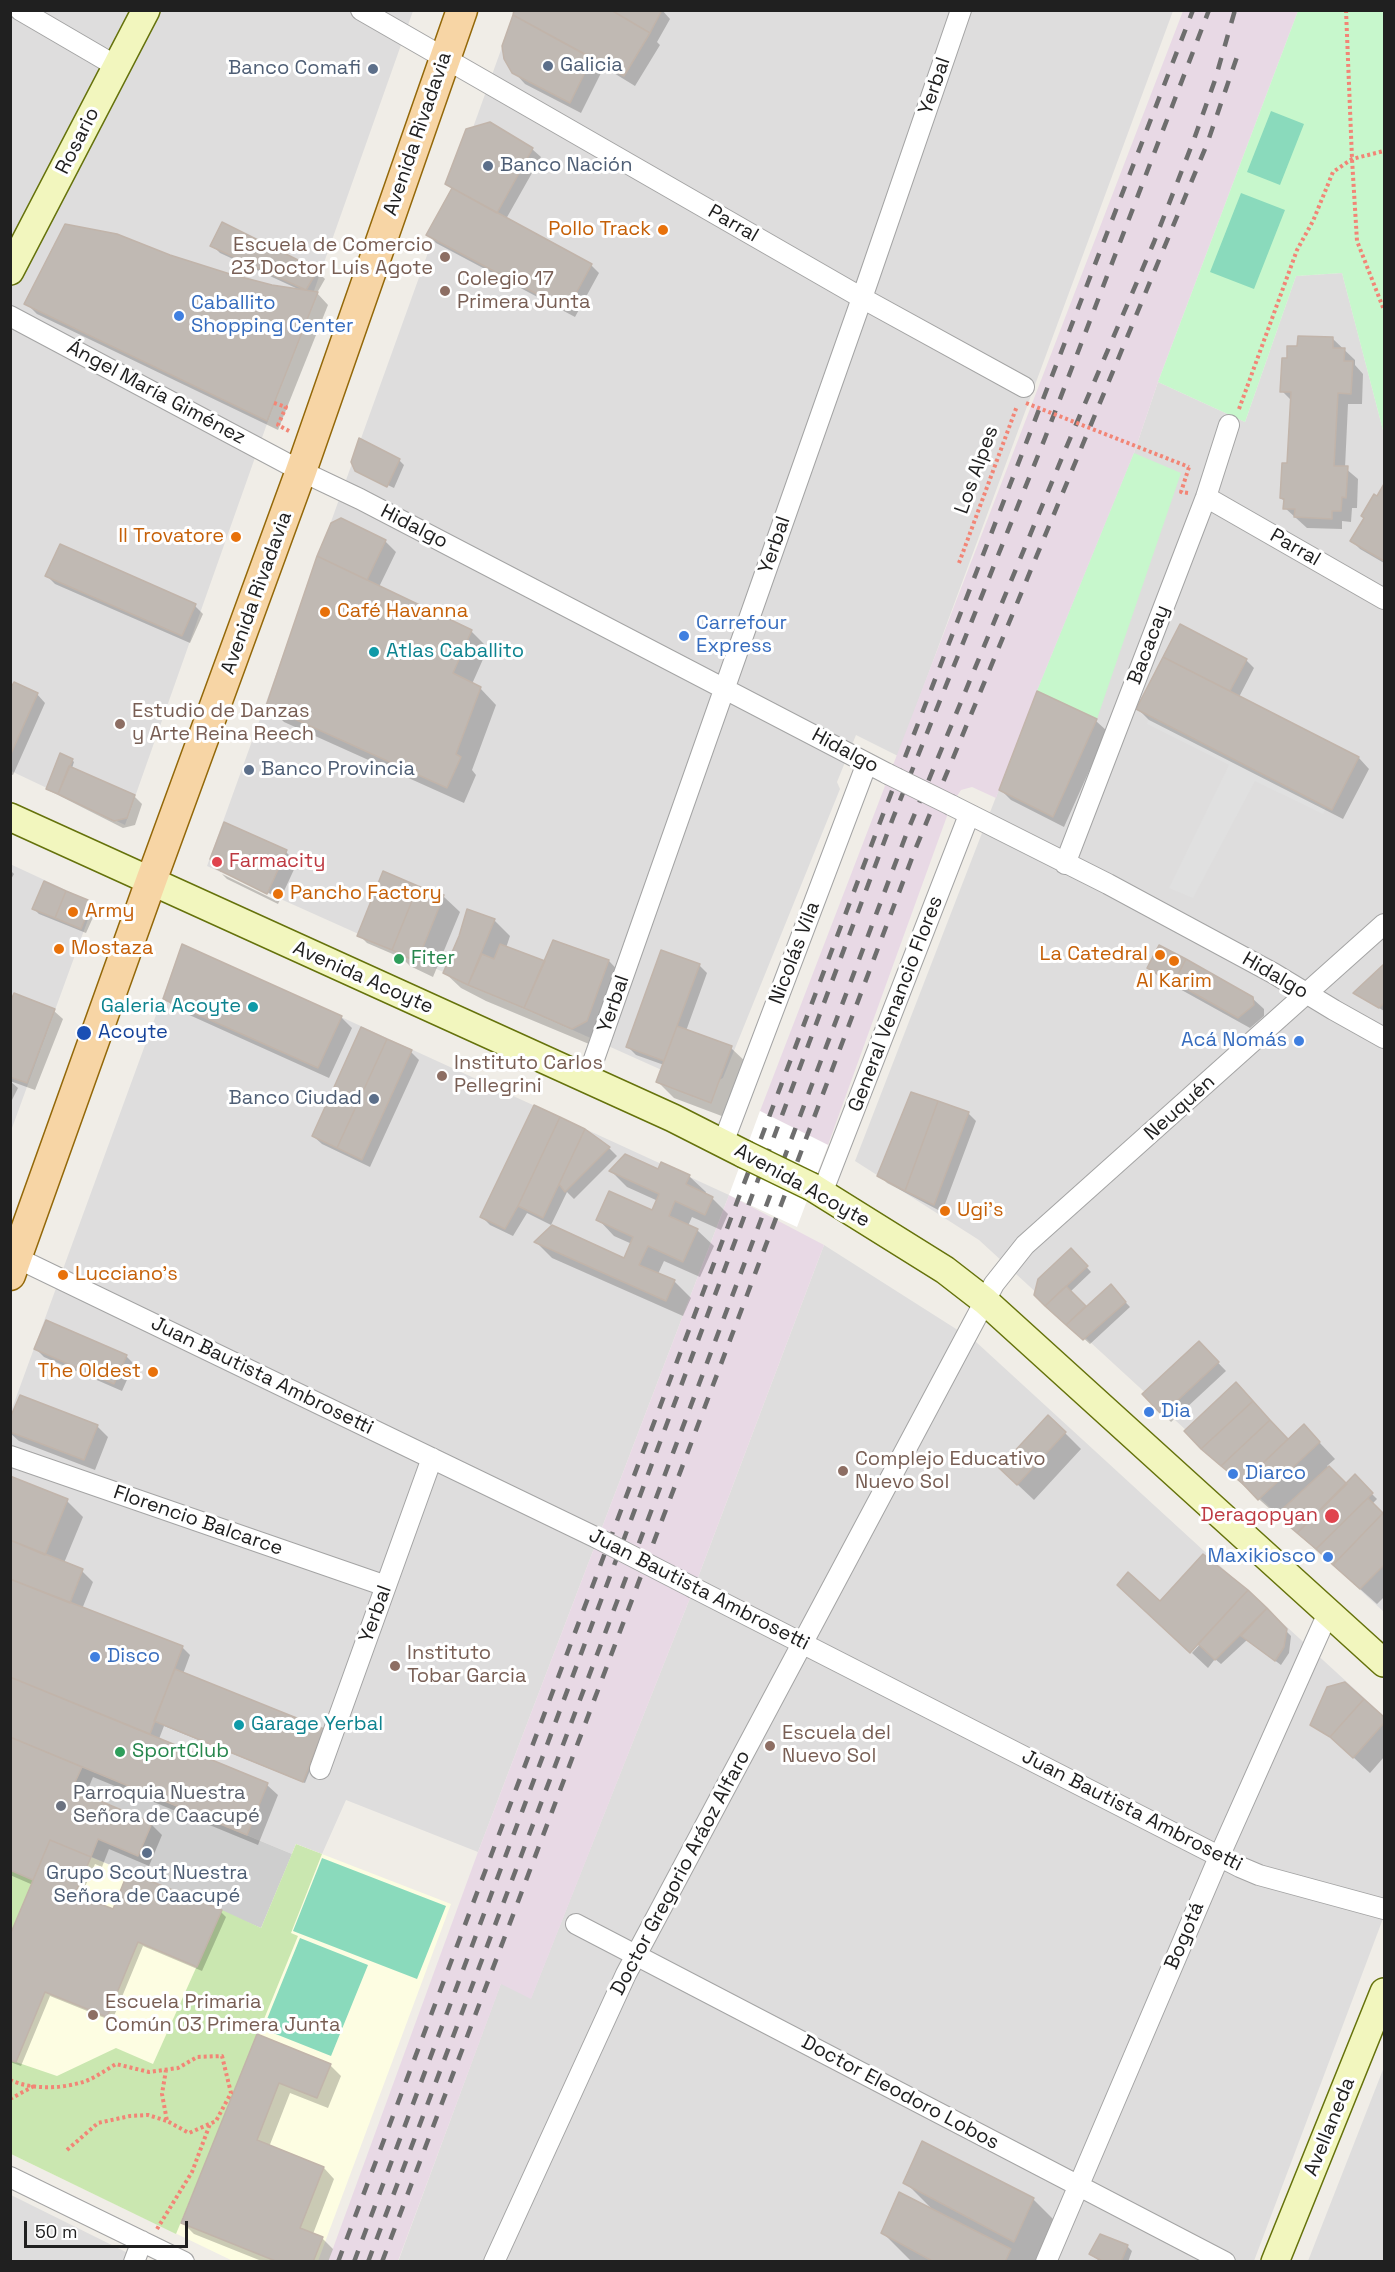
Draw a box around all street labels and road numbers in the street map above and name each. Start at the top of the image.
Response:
street label: Avenida Rivadavia [379,49,457,219]
street label: Yerbal [914,54,956,118]
street label: Rosario [51,104,105,178]
street label: Parral [703,200,763,248]
street label: Ángel María Giménez [63,336,249,450]
street label: Los Alpes [950,423,1004,517]
street label: Hidalgo [376,500,452,554]
street label: Avenida Rivadavia [216,508,298,678]
street label: Yerbal [754,513,796,577]
street label: Parral [1265,524,1325,572]
street label: Bacacay [1123,602,1175,688]
street label: Hidalgo [807,723,883,779]
street label: General Venancio Flores [844,893,948,1115]
street label: Nicolás Vila [764,898,826,1008]
street label: Avenida Acoyte [289,936,437,1020]
street label: Hidalgo [1238,947,1312,1005]
street label: Yerbal [593,972,635,1036]
street label: Neuquén [1140,1070,1220,1146]
street label: Avenida Acoyte [730,1139,874,1233]
street label: Juan Bautista Ambrosetti [147,1312,377,1440]
street label: Florencio Balcarce [110,1481,286,1561]
street label: Juan Bautista Ambrosetti [585,1524,813,1656]
street label: Yerbal [355,1582,397,1646]
street label: Juan Bautista Ambrosetti [1018,1745,1246,1877]
street label: Doctor Gregorio Aráoz Alfaro [606,1746,756,2000]
street label: Bogotá [1160,1899,1210,1973]
street label: Doctor Eleodoro Lobos [797,2031,1003,2155]
street label: Avellaneda [1299,2074,1361,2180]

